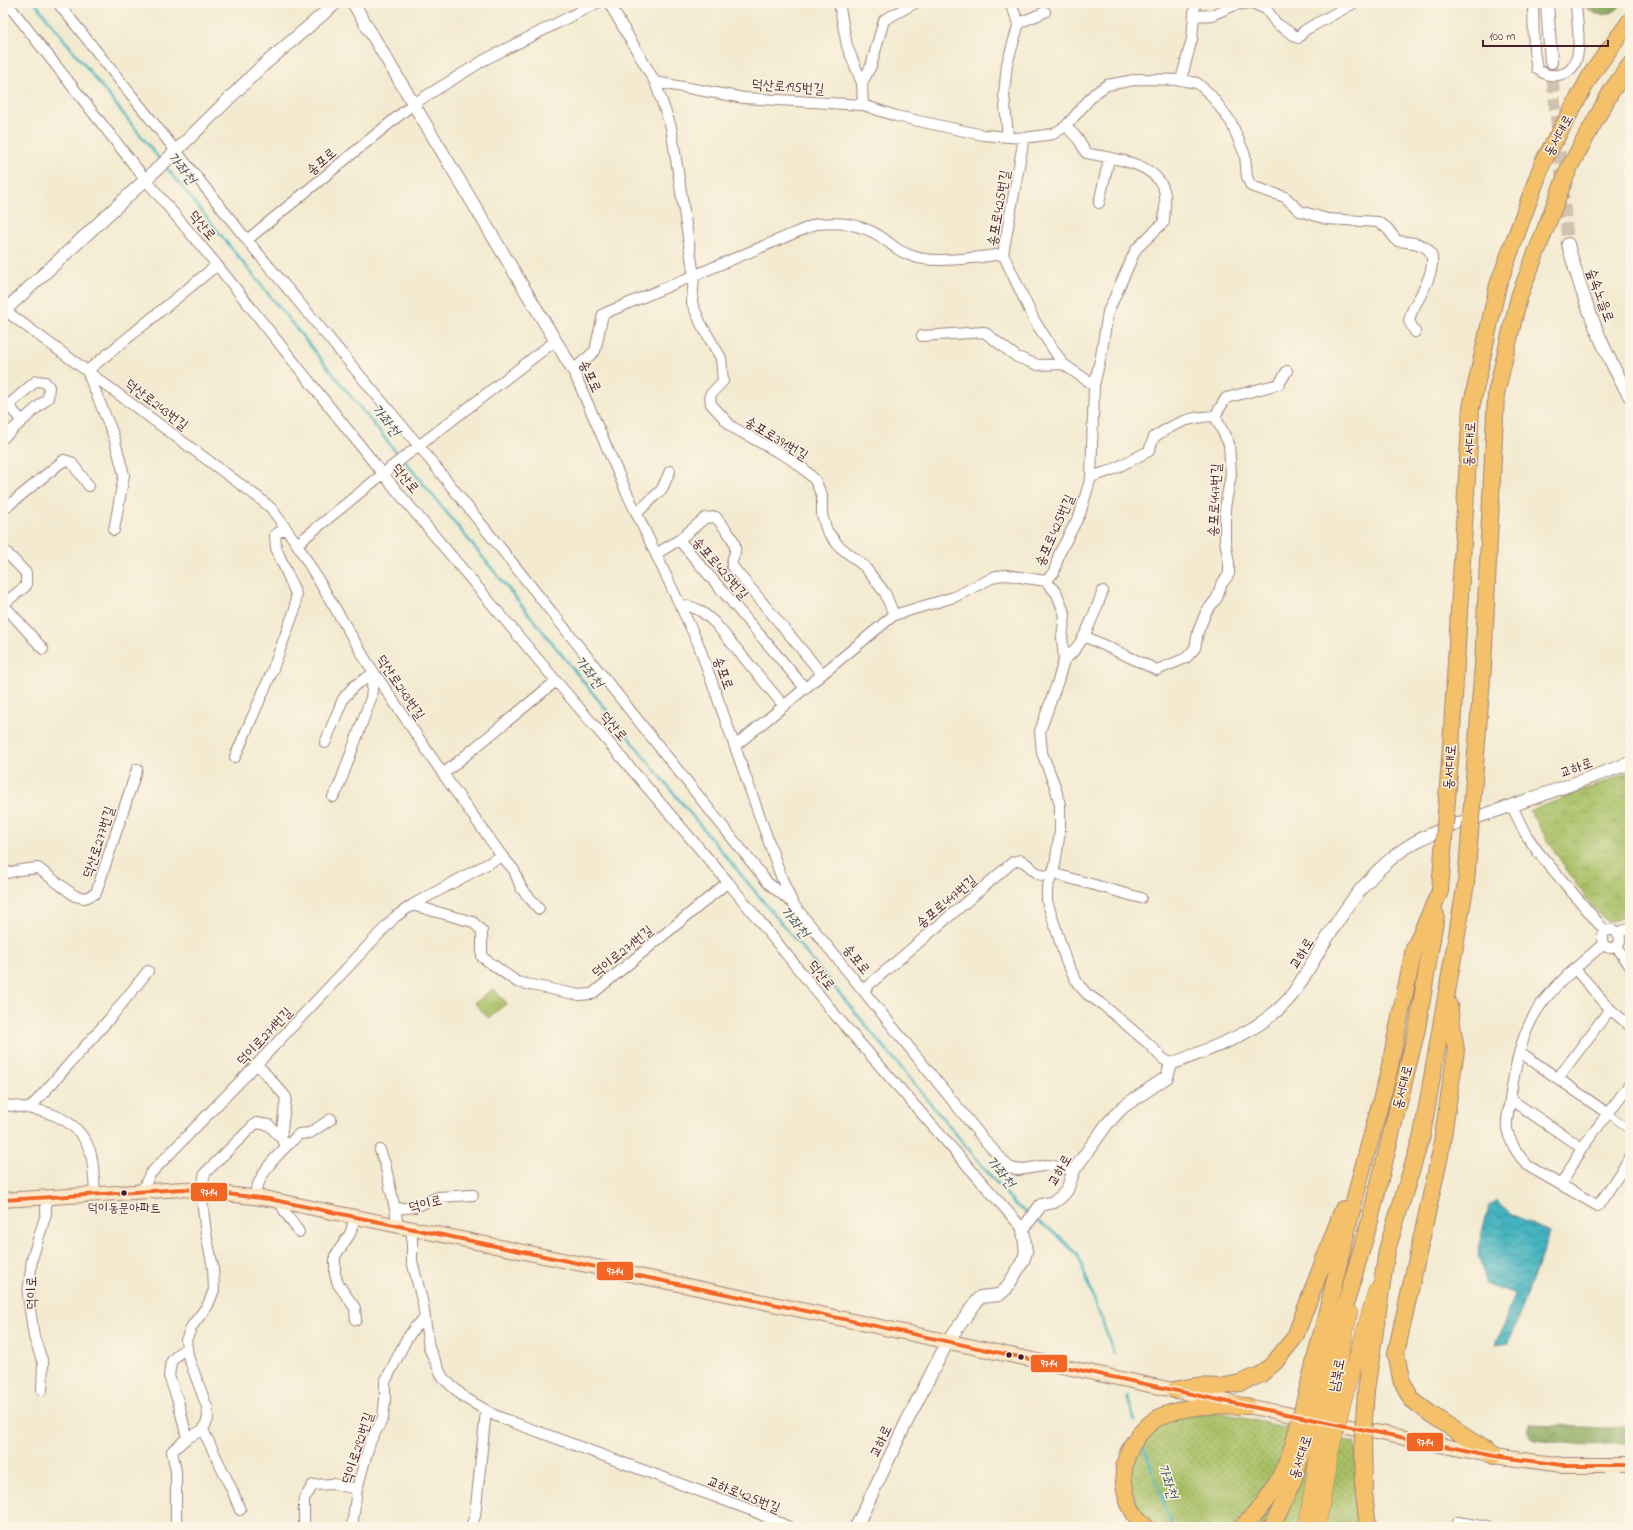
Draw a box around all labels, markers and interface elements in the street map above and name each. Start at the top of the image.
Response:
scale bar [1483,22,1608,48]
text: 100 m [1489,28,1516,46]
street label: 덕산로195번길 [751,74,826,101]
street label: 동서대로 [1539,111,1579,161]
street label: 송포로 [302,143,342,181]
water label: 가좌천 [161,148,202,191]
street label: 송포로425번길 [982,168,1017,248]
street label: 덕산로 [183,206,221,246]
street label: 숲속노을로 [1580,265,1619,326]
street label: 송포로 [573,357,606,396]
street label: 덕산로243번길 [120,374,193,437]
water label: 가좌천 [365,400,406,443]
street label: 송포로391번길 [740,412,813,467]
street label: 동서대로 [1459,421,1482,467]
street label: 덕산로 [386,459,424,499]
street label: 송포로447번길 [1203,462,1228,537]
street label: 송포로425번길 [1030,490,1081,570]
street label: 송포로425번길 [687,533,754,606]
street label: 덕산로243번길 [370,651,430,725]
water label: 가좌천 [568,652,609,695]
street label: 송포로 [707,654,738,693]
street label: 덕산로 [594,707,632,747]
street label: 동서대로 [1438,744,1463,790]
street label: 교하로 [1557,753,1596,784]
street label: 덕산로277번길 [78,803,121,881]
street label: 송포로447번길 [912,870,982,934]
water label: 가좌천 [774,902,816,945]
street label: 덕이로271번길 [588,920,659,983]
street label: 교하로 [1285,934,1320,974]
street label: 송포로 [837,940,875,980]
street label: 덕산로 [802,956,840,996]
street label: 덕이로271번길 [232,1002,298,1071]
street label: 동서대로 [1388,1063,1419,1112]
street label: 교하로 [1043,1151,1078,1191]
water label: 가좌천 [980,1152,1022,1195]
line badge: 9714 [190,1182,228,1202]
text: 9714 [200,1185,217,1201]
marker: 덕이동문아파트 [119,1188,129,1198]
street label: 덕이로 [406,1190,444,1219]
place label: 덕이동문아파트 [87,1199,161,1218]
line badge: 9714 [596,1261,634,1281]
text: 9714 [606,1264,623,1280]
street label: 덕이로 [22,1276,43,1310]
unlabelled marker [1004,1350,1014,1360]
unlabelled marker [1016,1352,1026,1362]
line badge: 9714 [1030,1354,1068,1373]
text: 9714 [1040,1356,1057,1372]
street label: 남북로 [1324,1357,1351,1394]
street label: 덕이로292번길 [337,1409,380,1487]
street label: 교하로 [865,1422,898,1461]
line badge: 9714 [1406,1432,1444,1452]
street label: 동서대로 [1284,1433,1318,1482]
text: 9714 [1416,1435,1433,1451]
water label: 가좌천 [1151,1461,1184,1504]
street label: 교하로425번길 [704,1471,784,1520]

